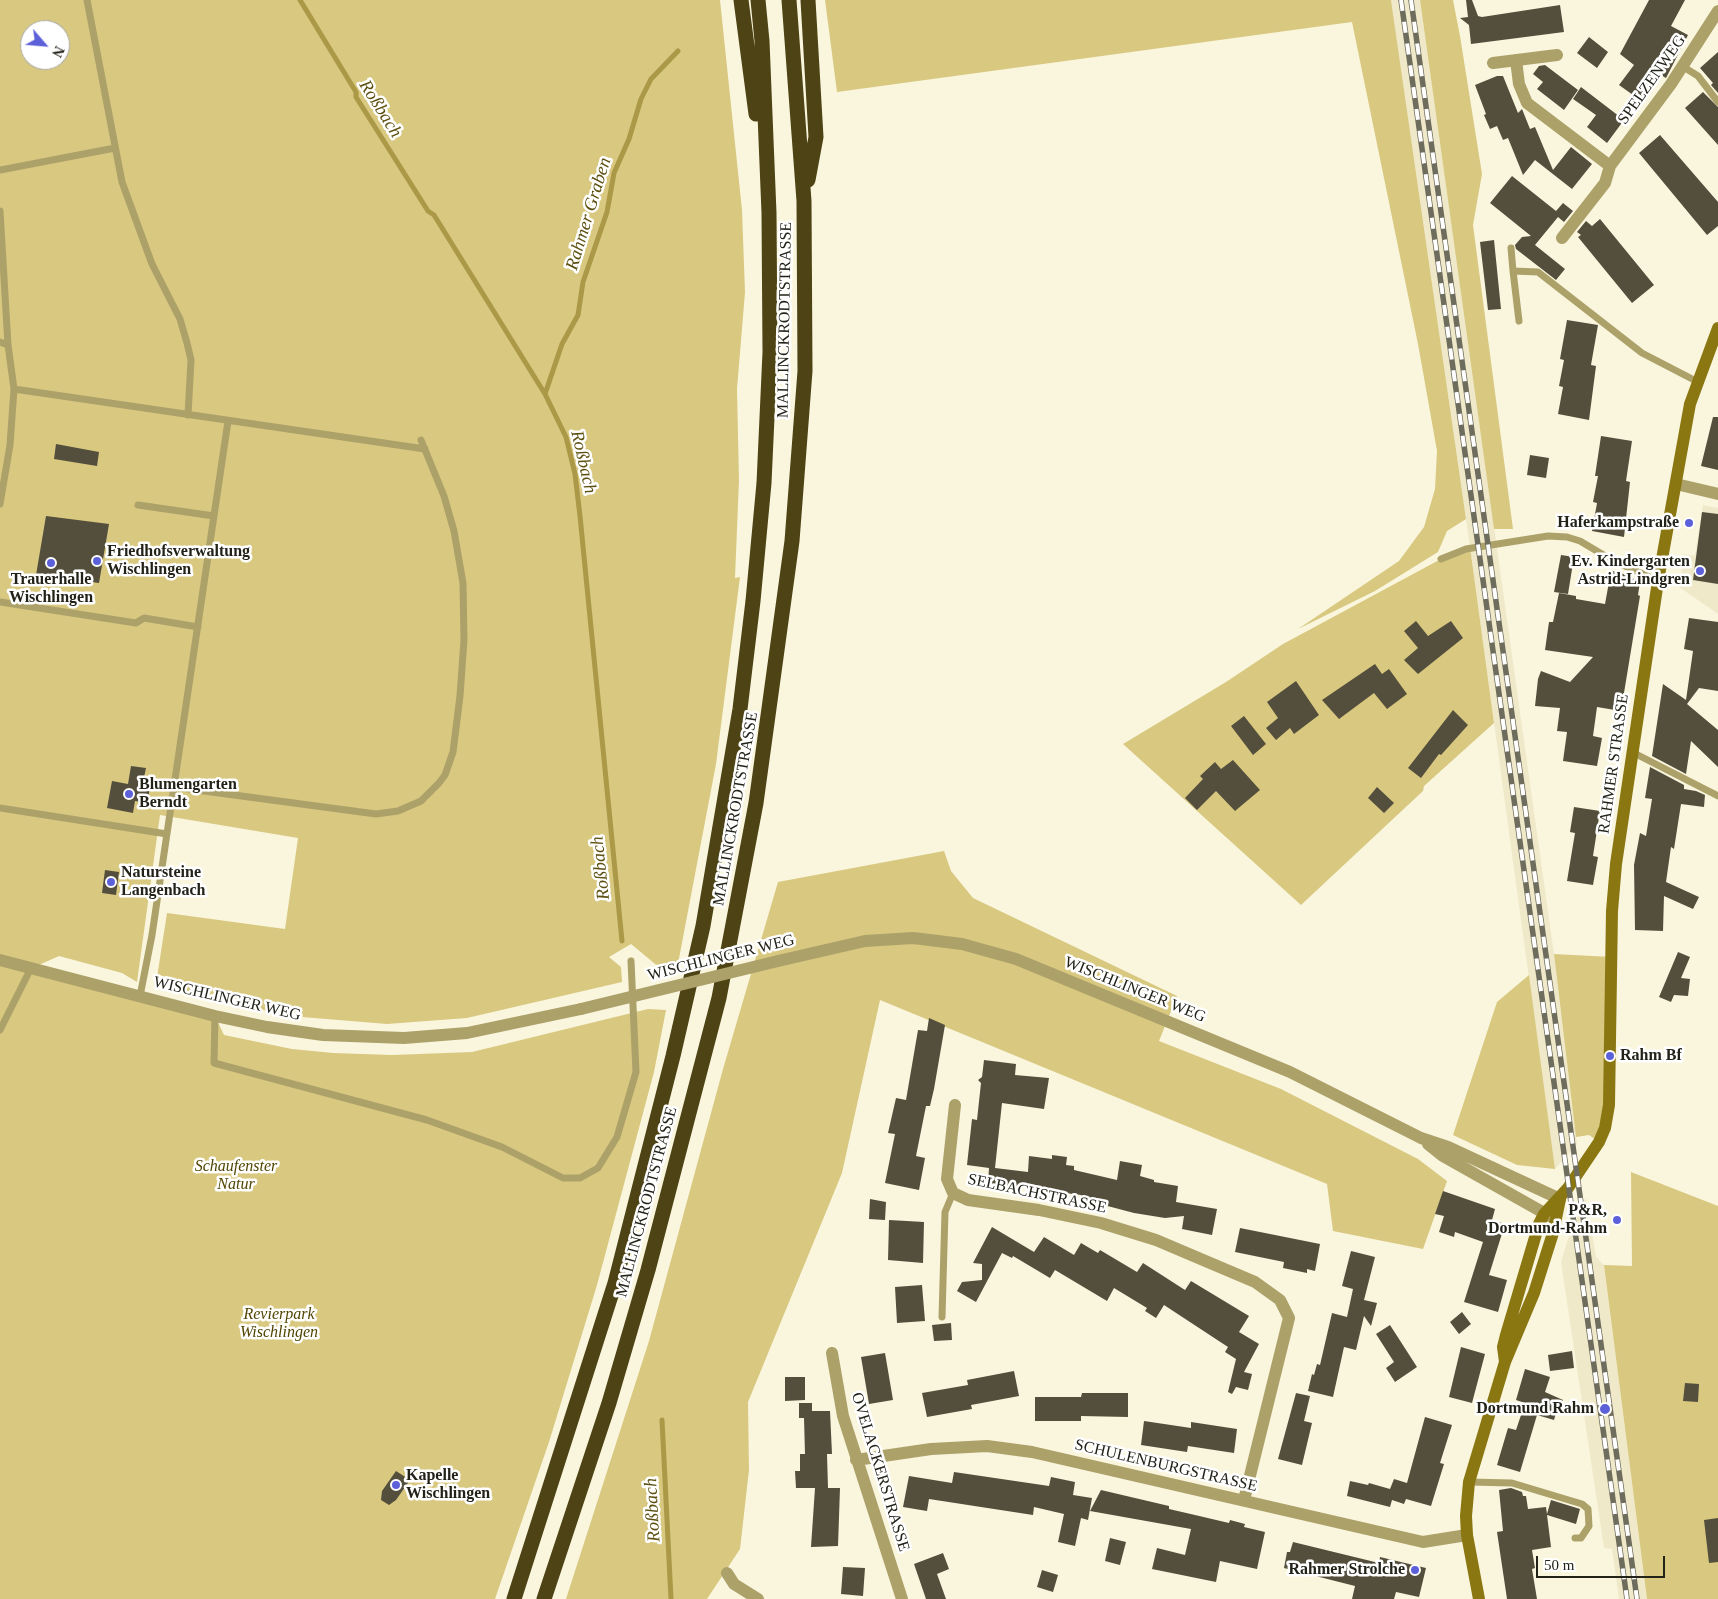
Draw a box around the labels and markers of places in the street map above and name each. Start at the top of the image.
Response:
place label: Haferkampstraße [1557,513,1679,533]
marker: Haferkampstraße [1683,517,1695,529]
place label: Friedhofsverwaltung Wischlingen [107,542,250,580]
place label: Ev. Kindergarten Astrid-Lindgren [1571,552,1690,590]
marker: Friedhofsverwaltung Wischlingen [91,555,103,567]
marker: Trauerhalle Wischlingen [45,557,57,569]
marker: Ev. Kindergarten Astrid-Lindgren [1694,565,1706,577]
place label: Trauerhalle Wischlingen [9,570,93,608]
place label: Blumengarten Berndt [139,775,237,813]
marker: Blumengarten Berndt [123,788,135,800]
place label: Natursteine Langenbach [121,863,205,901]
marker: Natursteine Langenbach [105,876,117,888]
place label: Rahm Bf [1620,1046,1682,1066]
marker: Rahm Bf [1604,1050,1616,1062]
place label: P&R, Dortmund-Rahm [1488,1201,1607,1239]
marker: P&R, Dortmund-Rahm [1611,1214,1623,1226]
place label: Dortmund Rahm [1476,1399,1594,1419]
marker: Dortmund Rahm [1598,1402,1612,1416]
place label: Kapelle Wischlingen [406,1466,490,1504]
marker: Kapelle Wischlingen [390,1479,402,1491]
place label: Rahmer Strolche [1288,1560,1405,1580]
marker: Rahmer Strolche [1409,1564,1421,1576]

